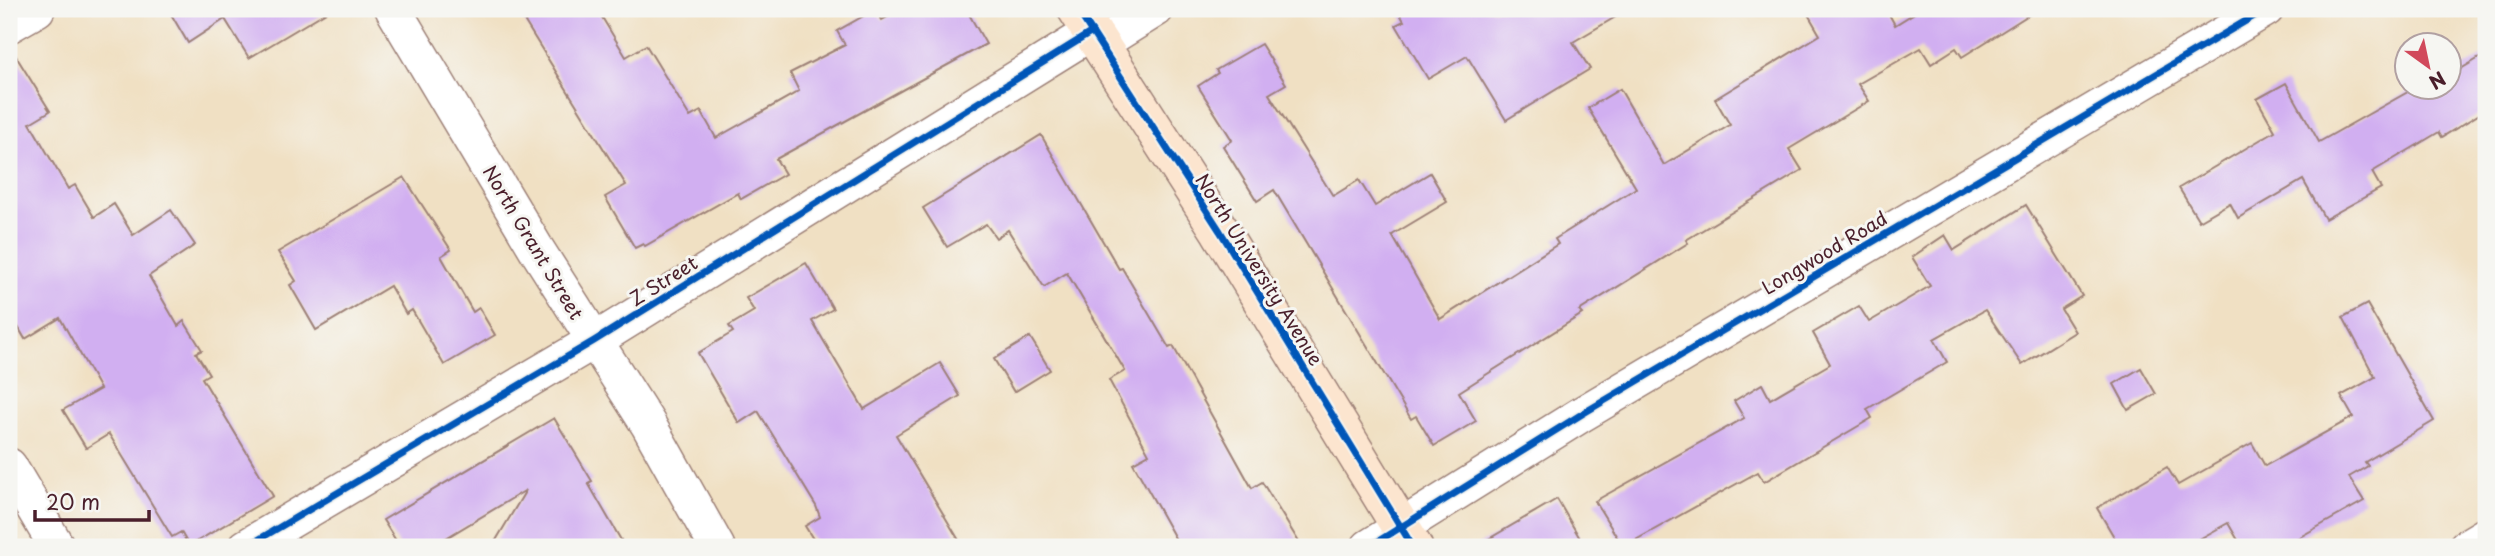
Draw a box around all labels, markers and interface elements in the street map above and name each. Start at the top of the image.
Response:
north arrow [2394,32,2464,102]
text: N [2424,65,2452,97]
street label: North Grant Street [477,160,591,325]
street label: North University Avenue [1189,168,1331,370]
street label: Longwood Road [1756,203,1892,301]
street label: Z Street [624,248,703,312]
scale bar [35,479,149,523]
text: 20 m [46,485,100,517]

